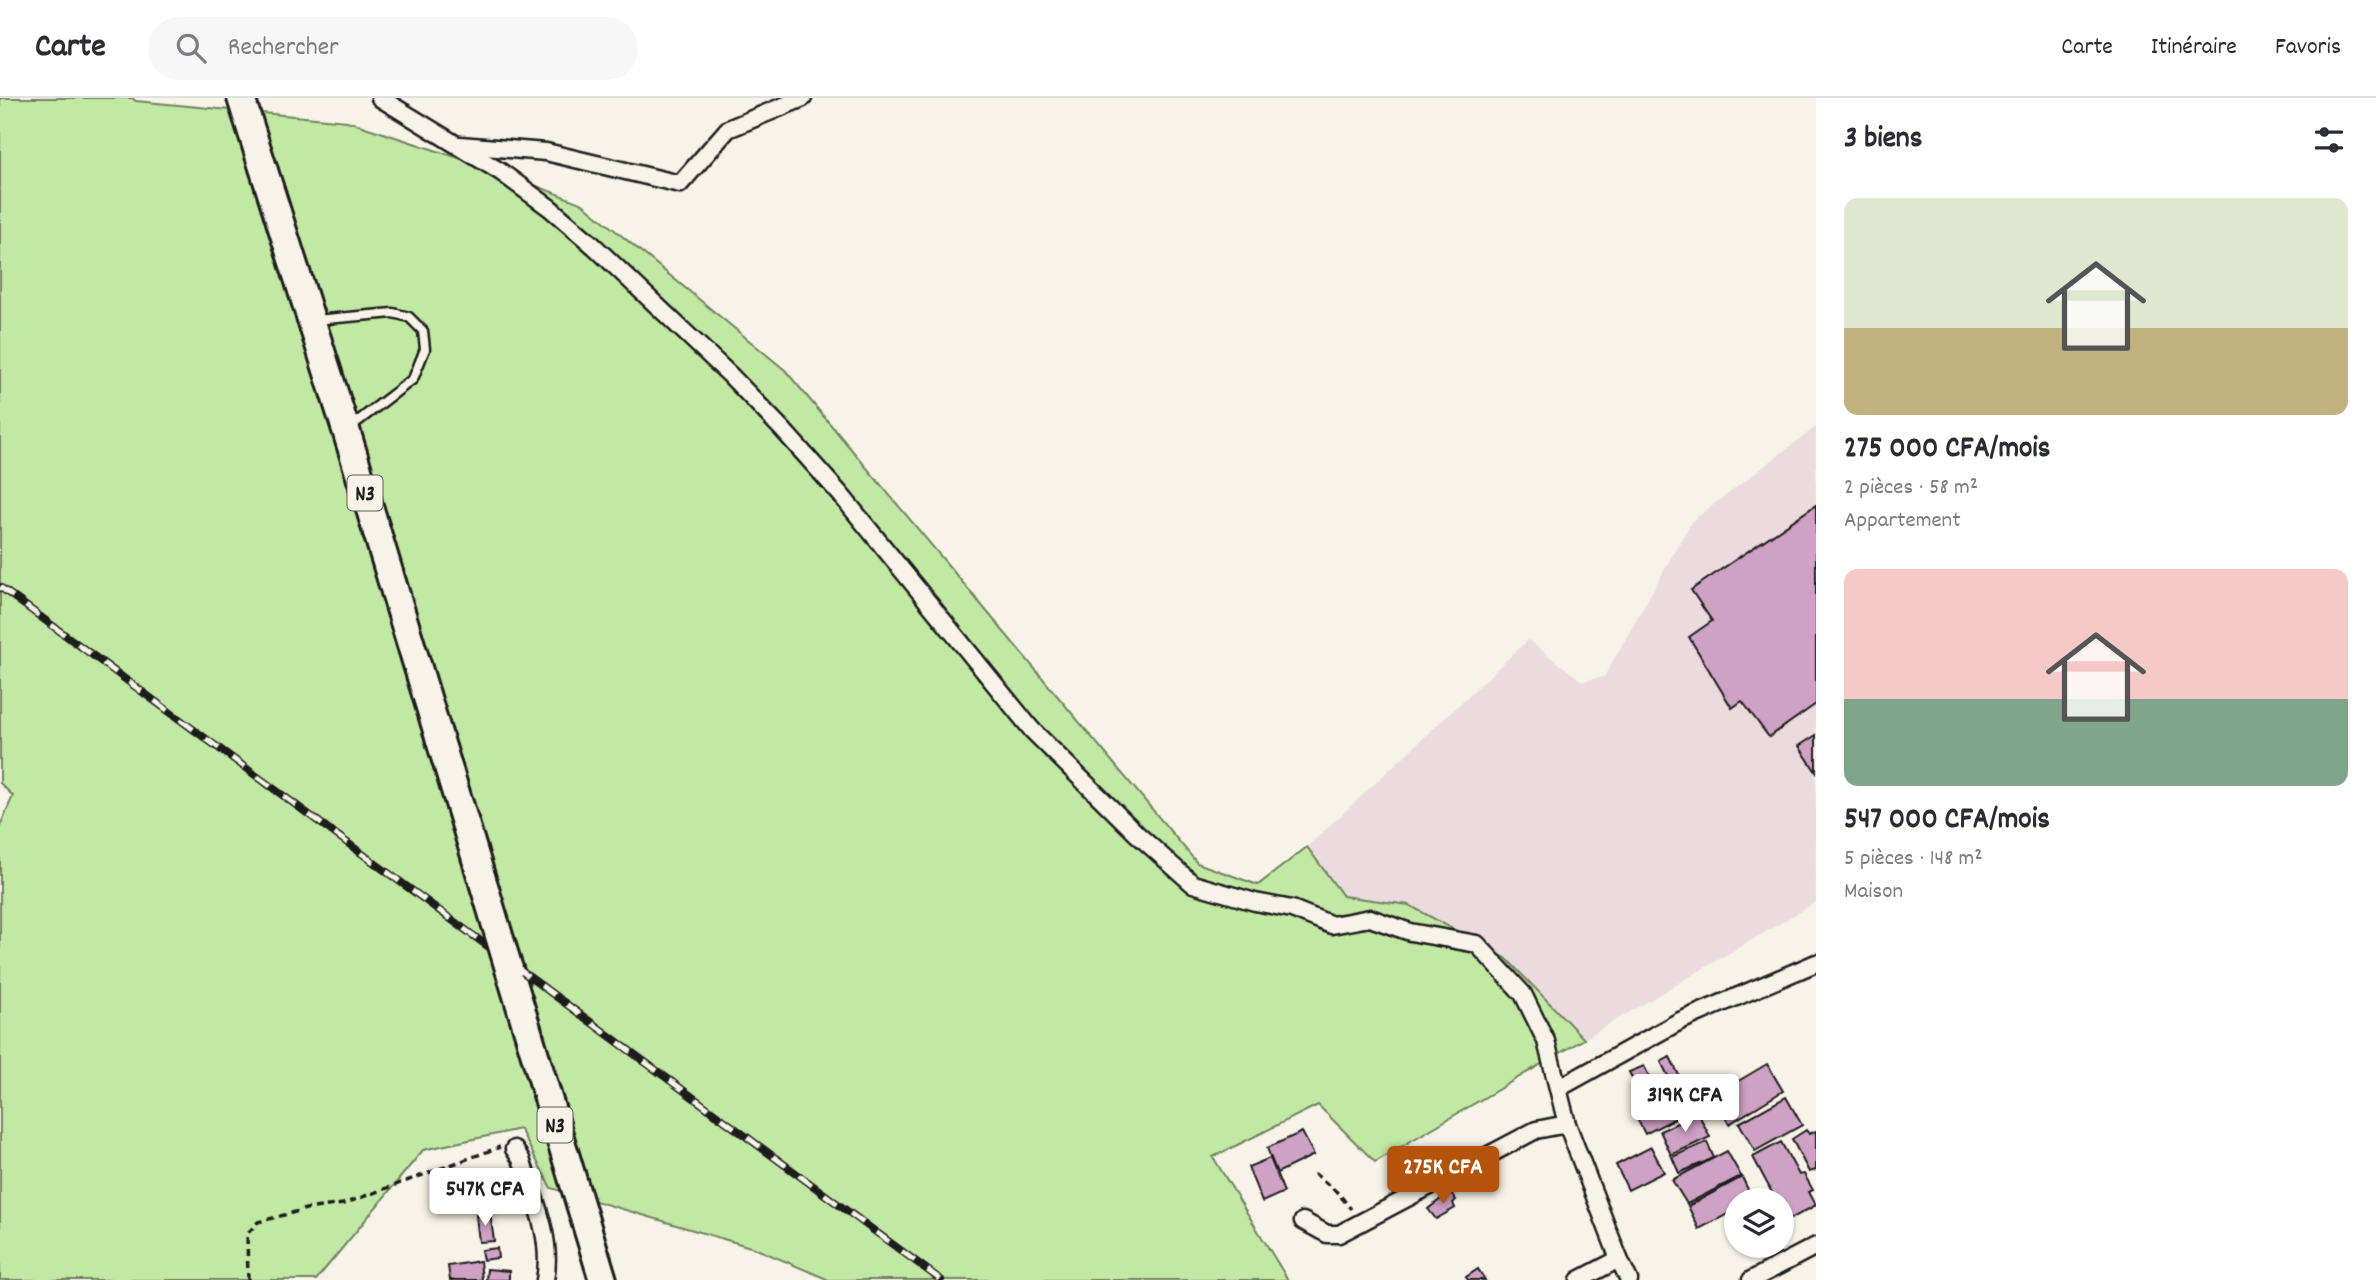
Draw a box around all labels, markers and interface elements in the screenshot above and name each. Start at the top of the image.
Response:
search box [148,17,638,80]
text: Carte [35,25,106,72]
icon: search [172,29,210,67]
text: Rechercher [228,30,339,67]
text: Carte [2061,31,2113,65]
text: Itinéraire [2151,31,2237,65]
text: Favoris [2275,31,2341,65]
text: 3 biens [1844,119,1922,162]
icon: filters [2310,121,2348,159]
icon: home [2033,243,2159,369]
text: 275 000 CFA/mois [1844,429,2051,472]
text: 2 pièces · 58 m² [1844,472,1978,505]
road number: N3 [348,476,382,510]
text: Appartement [1844,505,1961,538]
icon: home [2033,614,2159,740]
text: 547 000 CFA/mois [1844,800,2050,843]
text: 5 pièces · 148 m² [1844,843,1983,876]
text: Maison [1844,876,1903,909]
pin: 319K CFA [1613,1074,1757,1134]
text: 319K CFA [1647,1080,1723,1113]
road number: N3 [538,1108,572,1142]
pin: 275K CFA [1371,1146,1515,1206]
text: 275K CFA [1403,1152,1483,1185]
pin: 547K CFA [413,1168,557,1228]
text: 547K CFA [445,1174,525,1207]
map controls [1724,1188,1794,1258]
button: layers [1724,1188,1794,1258]

